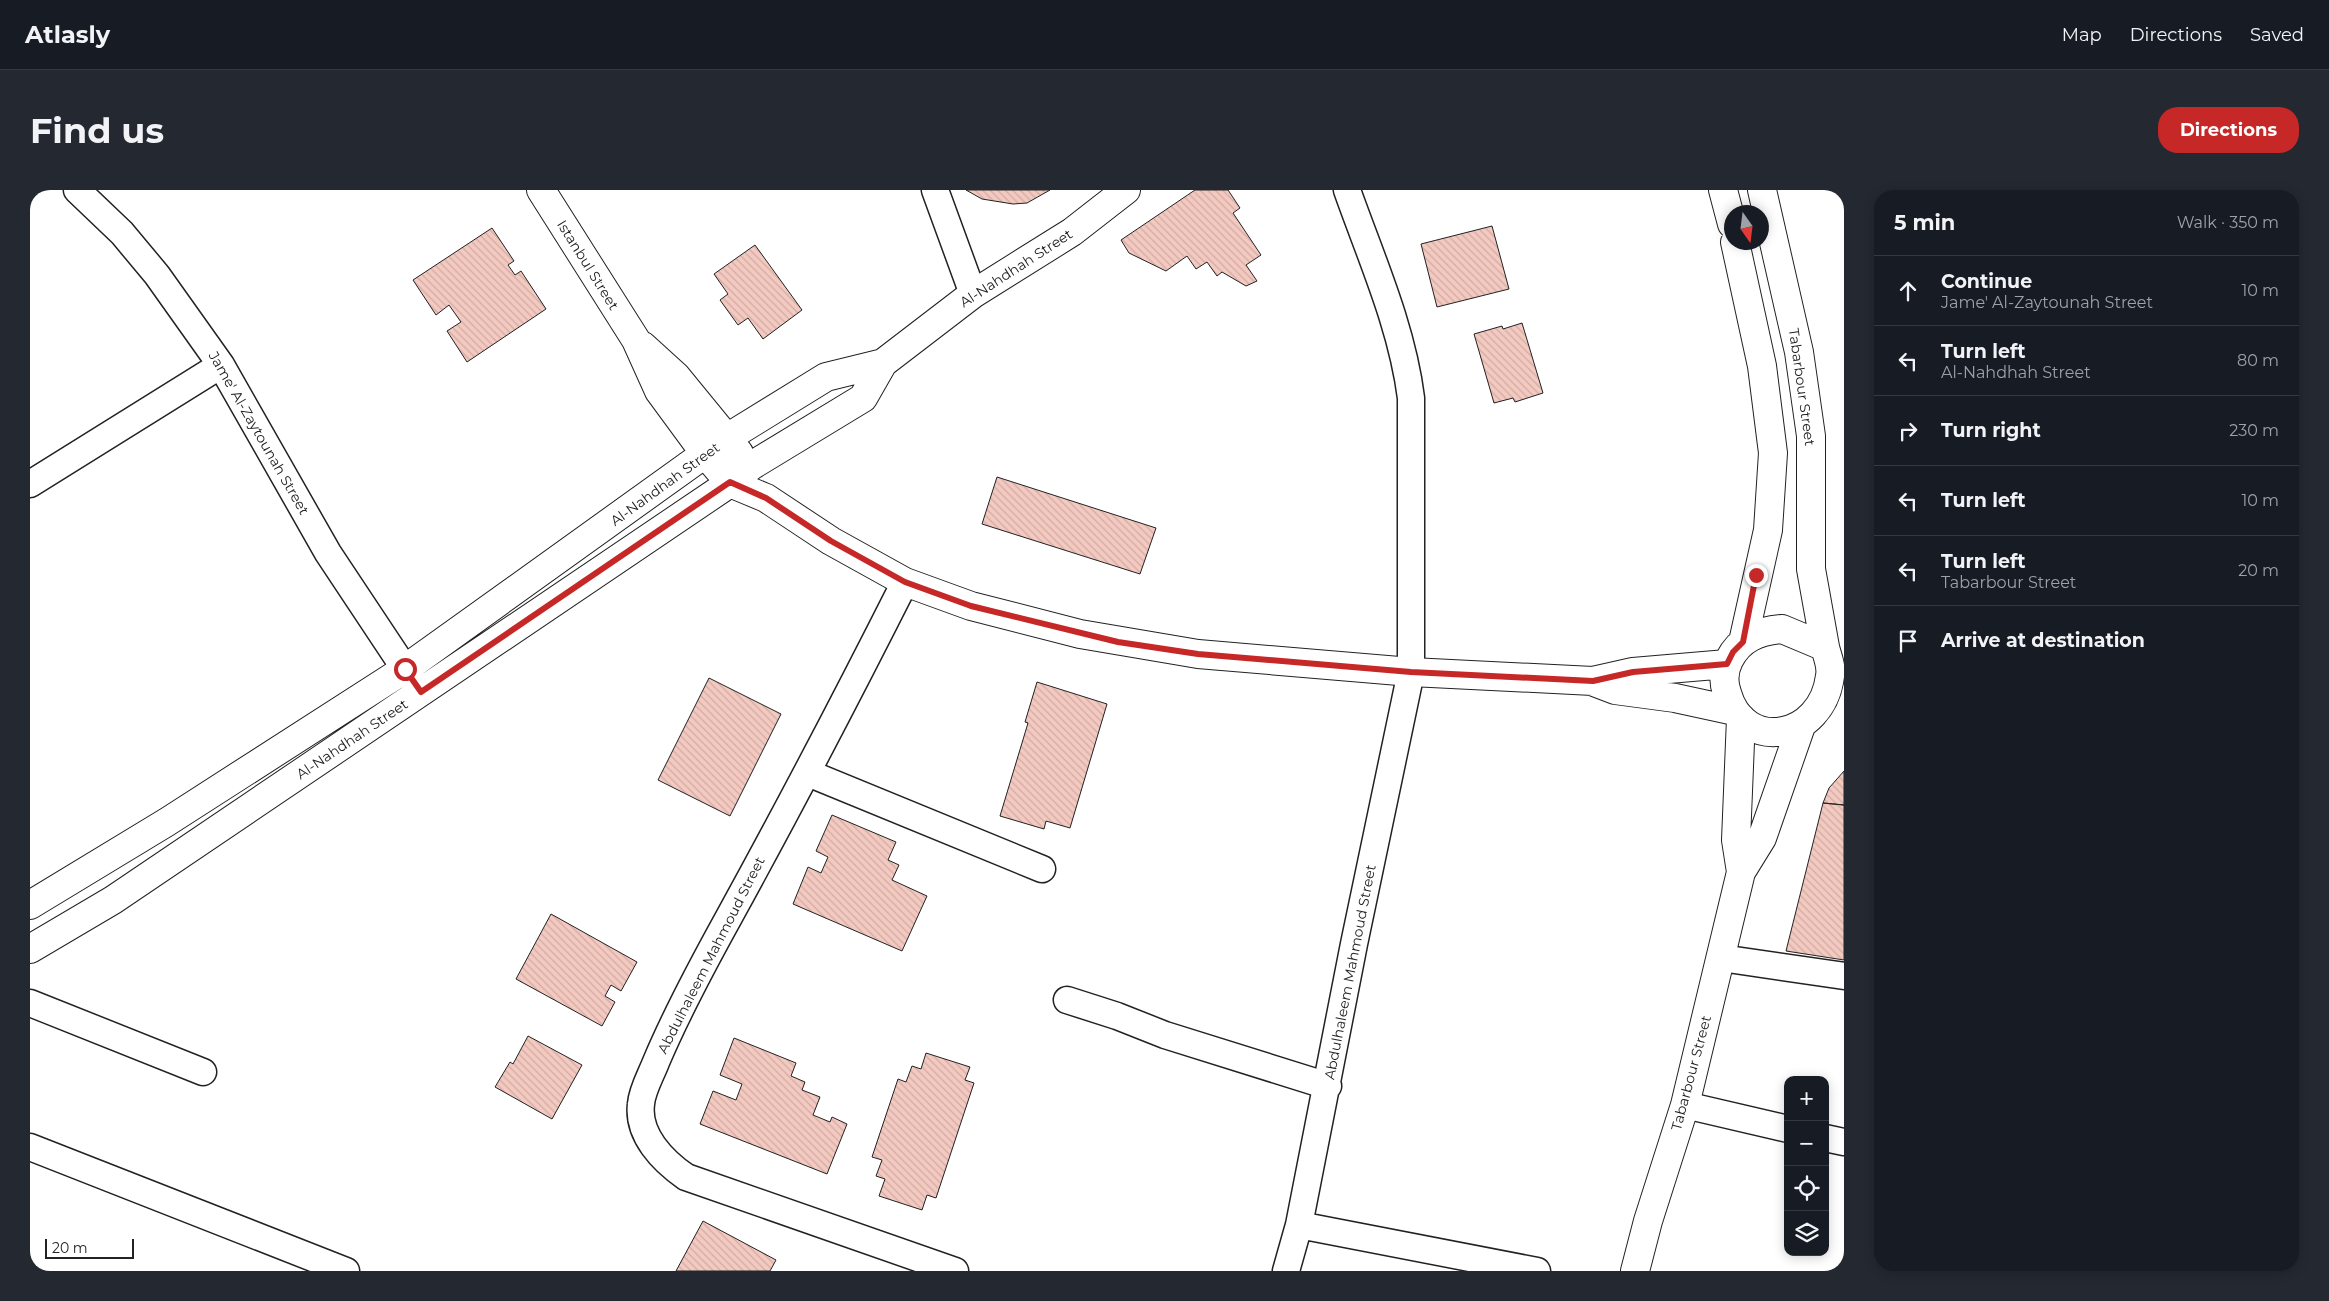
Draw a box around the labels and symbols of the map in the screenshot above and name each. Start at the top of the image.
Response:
north arrow [1724,205,1769,250]
street label: Istanbul Street [553,217,623,314]
street label: Al-Nahdhah Street [956,225,1076,311]
street label: Tabarbour Street [1785,327,1819,447]
street label: Jame' Al-Zaytounah Street [204,347,313,518]
street label: Al-Nahdhah Street [607,438,724,530]
route end [1745,564,1768,587]
route start [394,658,417,681]
street label: Al-Nahdhah Street [293,695,412,783]
street label: Abdulhaleem Mahmoud Street [653,853,769,1057]
street label: Abdulhaleem Mahmoud Street [1320,863,1380,1081]
street label: Tabarbour Street [1667,1013,1715,1133]
scale bar [45,1236,134,1259]

